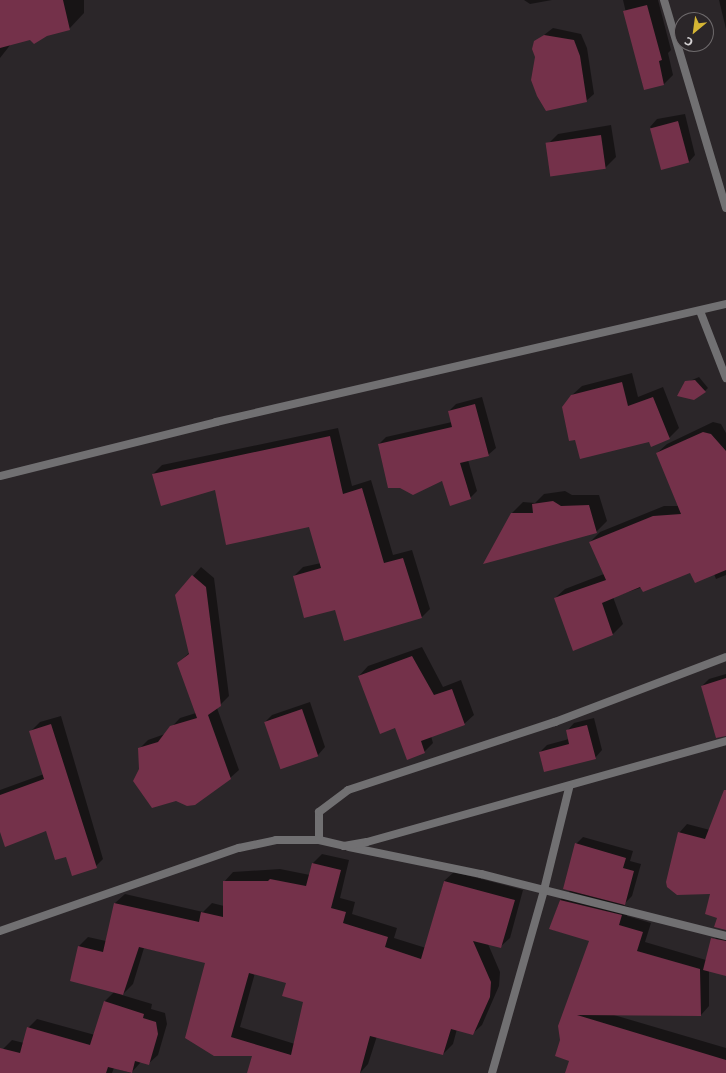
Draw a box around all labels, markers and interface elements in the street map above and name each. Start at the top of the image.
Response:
north arrow [674,12,714,52]
text: С [682,35,695,50]

